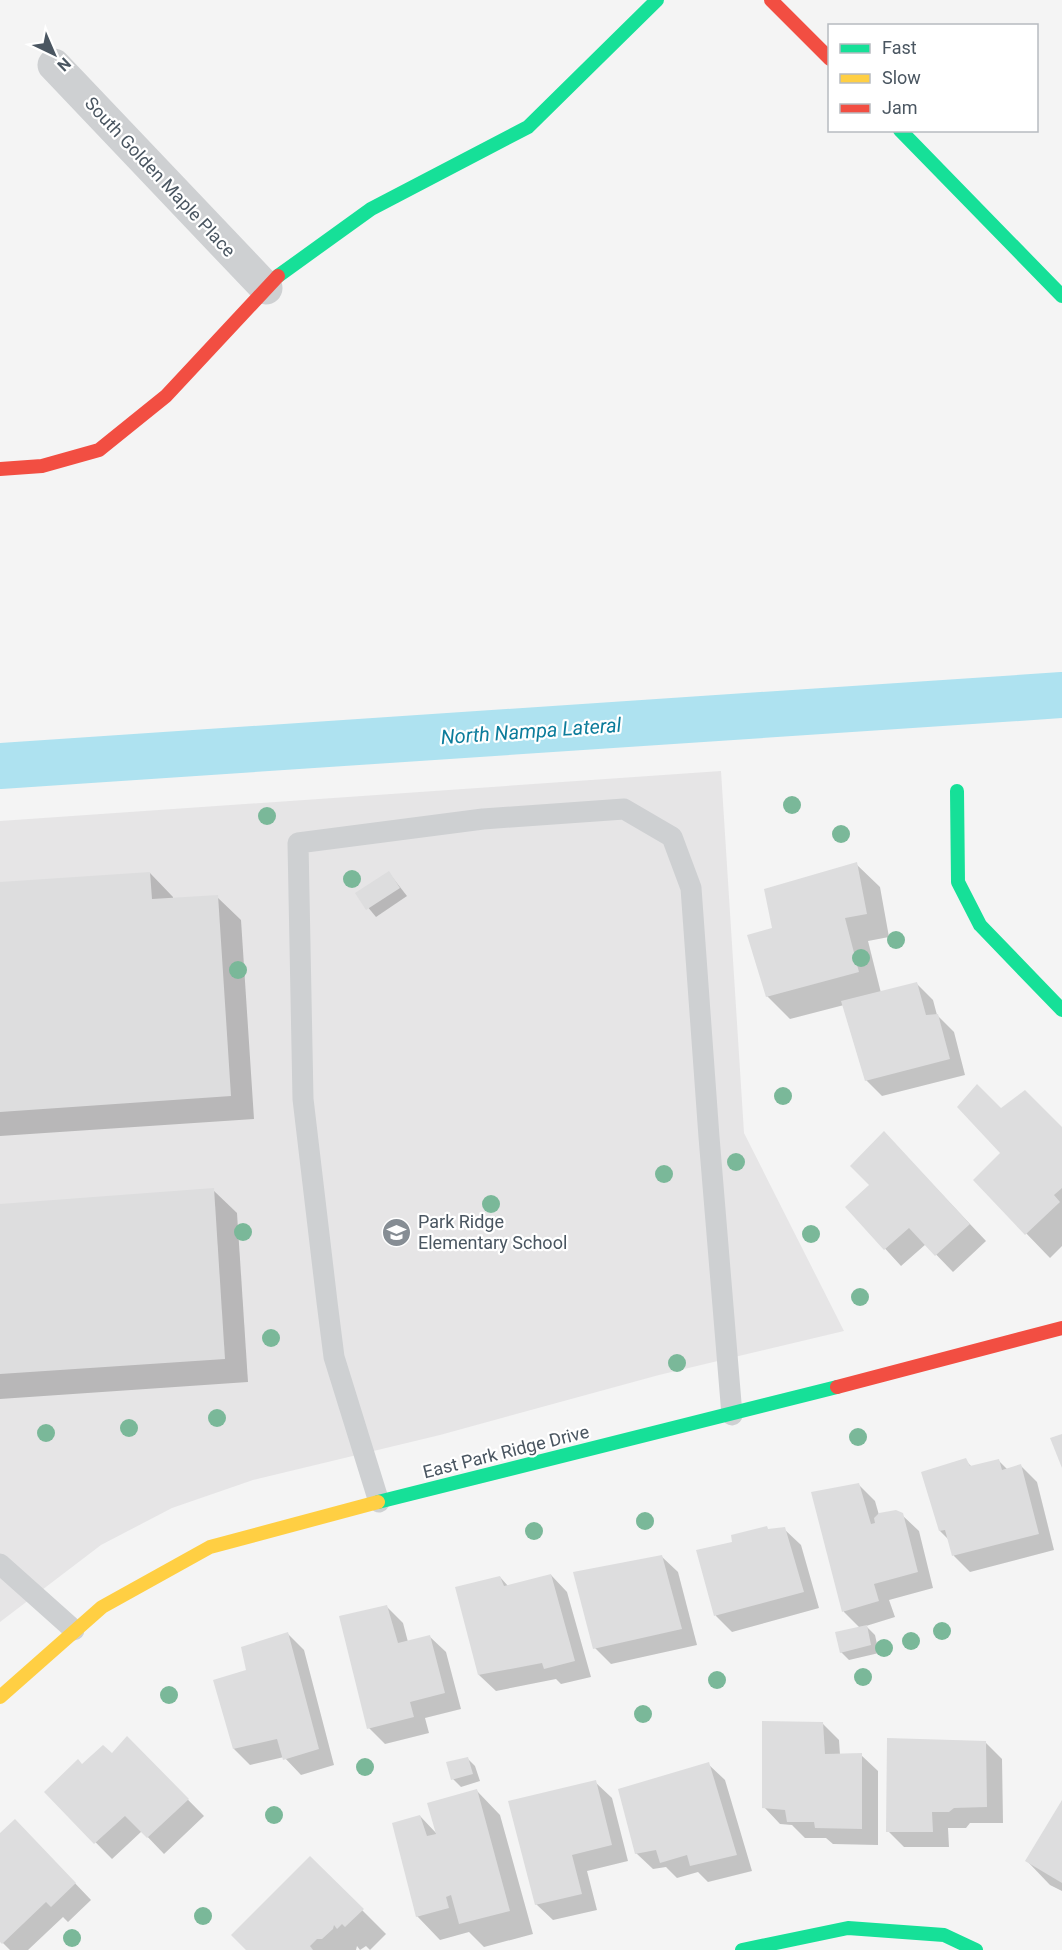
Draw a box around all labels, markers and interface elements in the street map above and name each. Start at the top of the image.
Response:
north arrow [24,24,84,84]
legend [828,24,1038,132]
text: Fast [882,37,917,58]
text: N [53,54,75,75]
text: Slow [882,67,921,88]
street label: South Golden Maple Place [81,92,240,261]
text: Jam [882,97,918,118]
water label: North Nampa Lateral [440,713,622,749]
place label: Park Ridge Elementary School [418,1211,567,1253]
school or university icon: Park Ridge Elementary School [381,1216,413,1248]
street label: East Park Ridge Drive [421,1421,591,1482]

